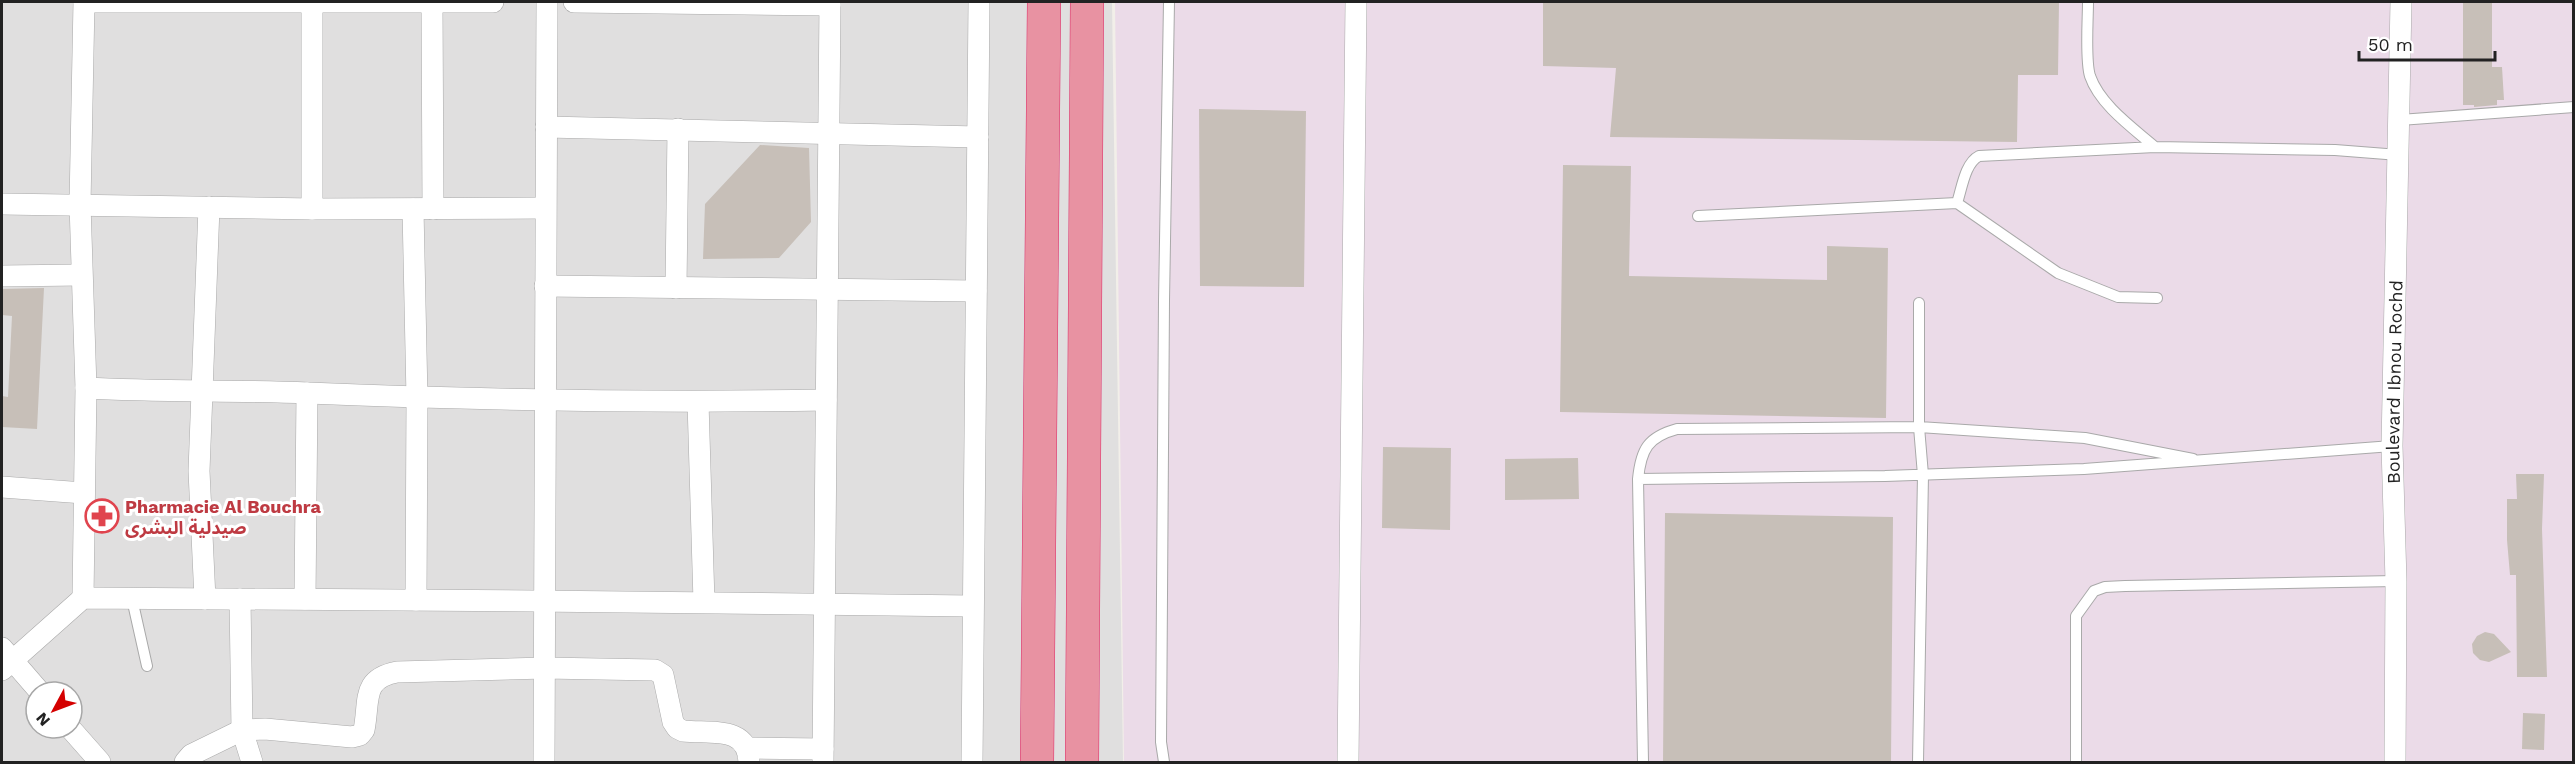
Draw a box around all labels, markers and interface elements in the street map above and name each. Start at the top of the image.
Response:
scale bar [2359,24,2496,62]
text: 50 m [2368,34,2413,55]
street label: Boulevard Ibnou Rochd [2381,280,2406,484]
place label: Pharmacie Al Bouchra صيدلية البشرى [125,496,321,539]
pharmacy icon: Pharmacie Al Bouchra صيدلية البشرى [84,498,120,534]
north arrow [24,680,84,740]
text: N [32,709,54,730]

